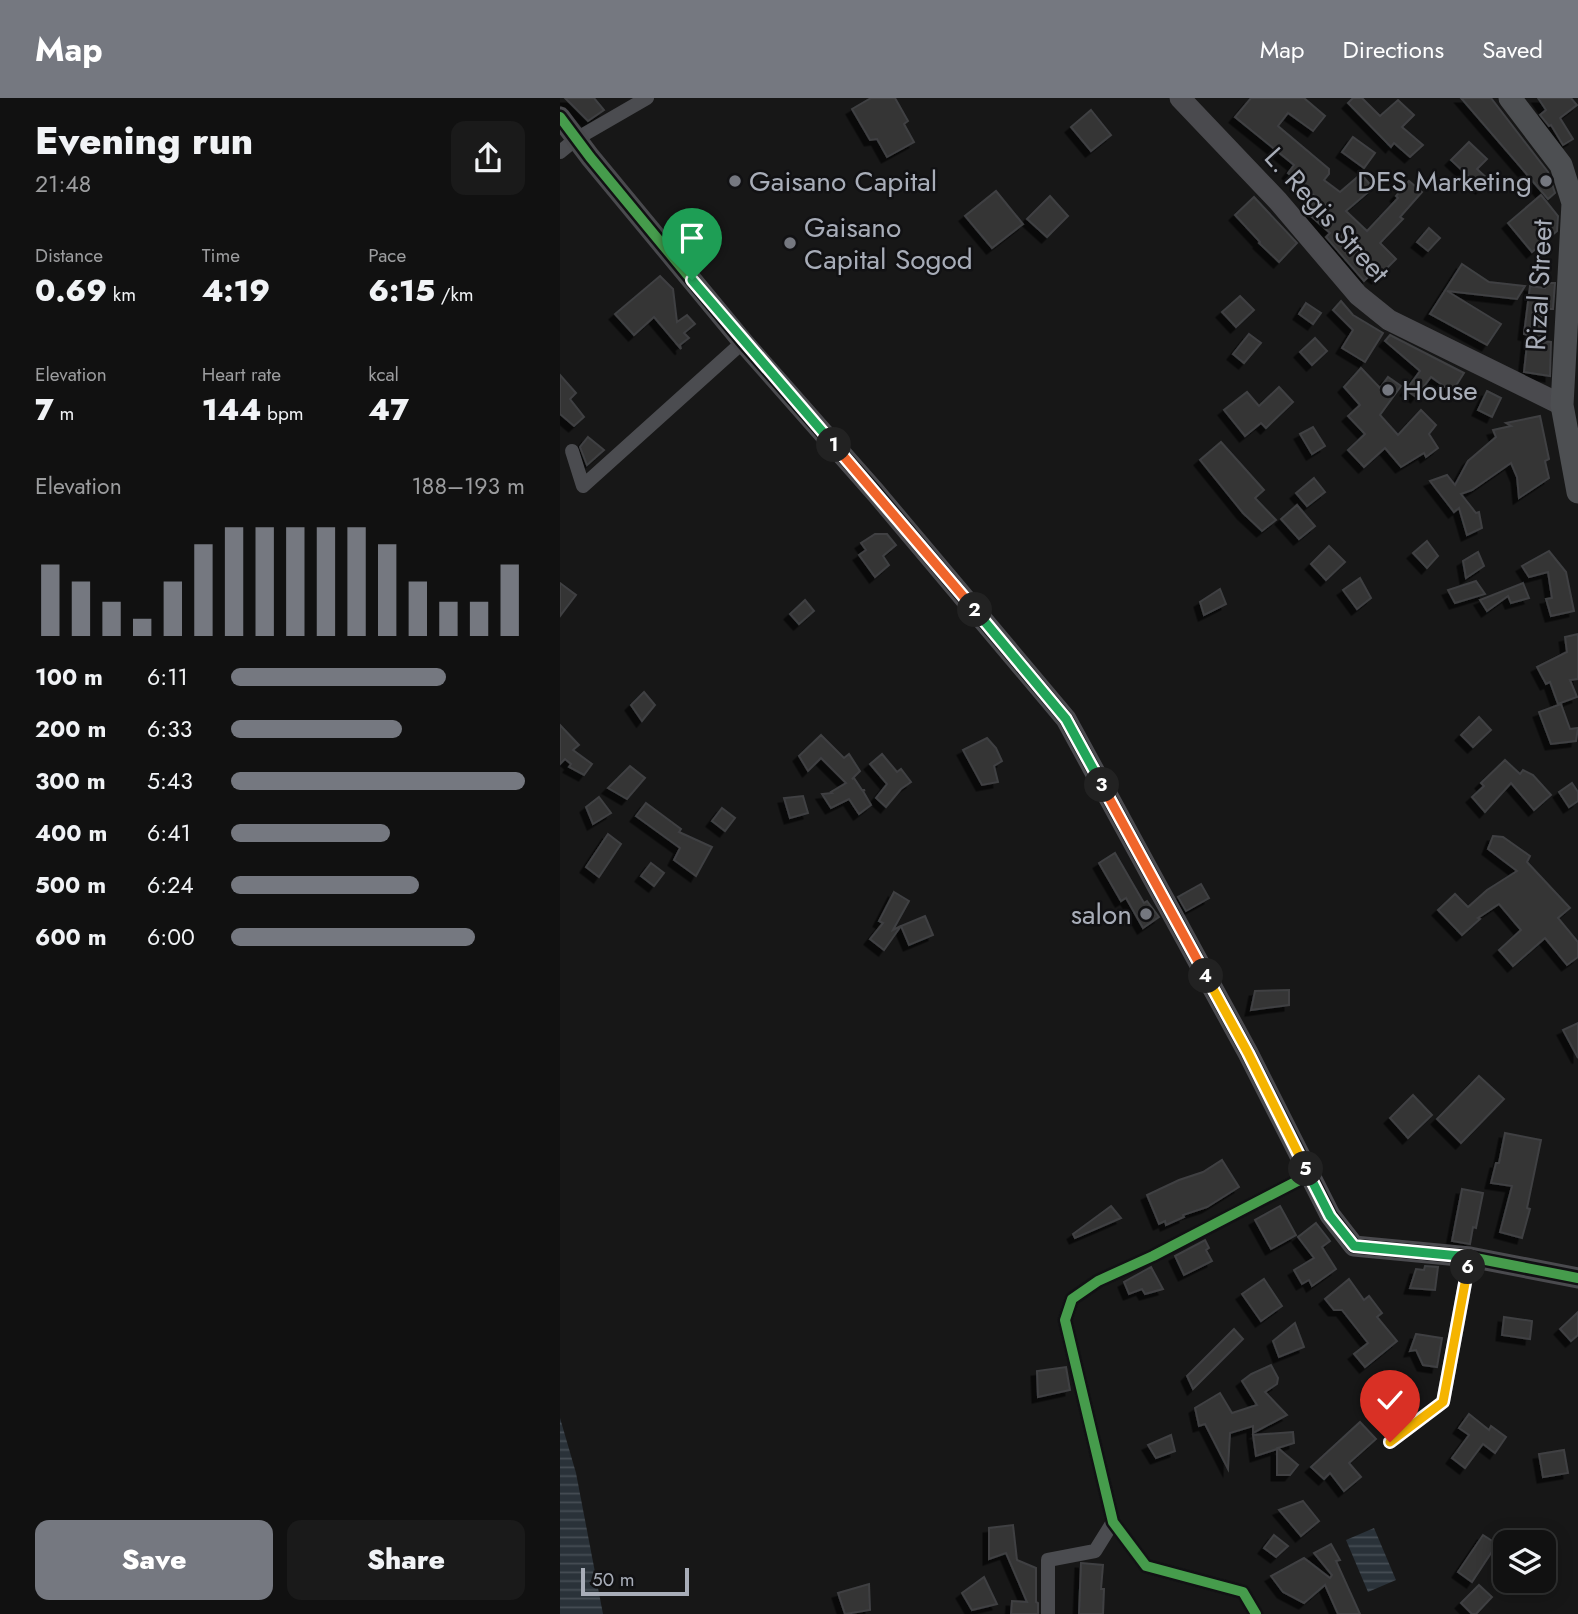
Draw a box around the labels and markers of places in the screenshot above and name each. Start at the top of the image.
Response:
place label: Gaisano Capital [749,161,937,202]
place label: DES Marketing [1357,161,1532,202]
marker: Gaisano Capital [727,173,743,189]
marker: DES Marketing [1538,173,1554,189]
place label: Gaisano Capital Sogod [804,207,973,280]
pin [662,208,722,280]
marker: Gaisano Capital Sogod [782,235,798,251]
place label: House [1402,370,1478,411]
marker: House [1380,382,1396,398]
pin: 1 [816,428,852,462]
pin: 2 [958,592,992,628]
pin: 3 [1084,768,1120,802]
place label: salon [1071,894,1132,935]
marker: salon [1138,906,1154,922]
pin: 4 [1188,958,1224,994]
pin: 5 [1288,1152,1324,1186]
pin: 6 [1450,1250,1486,1284]
pin [1360,1370,1420,1442]

